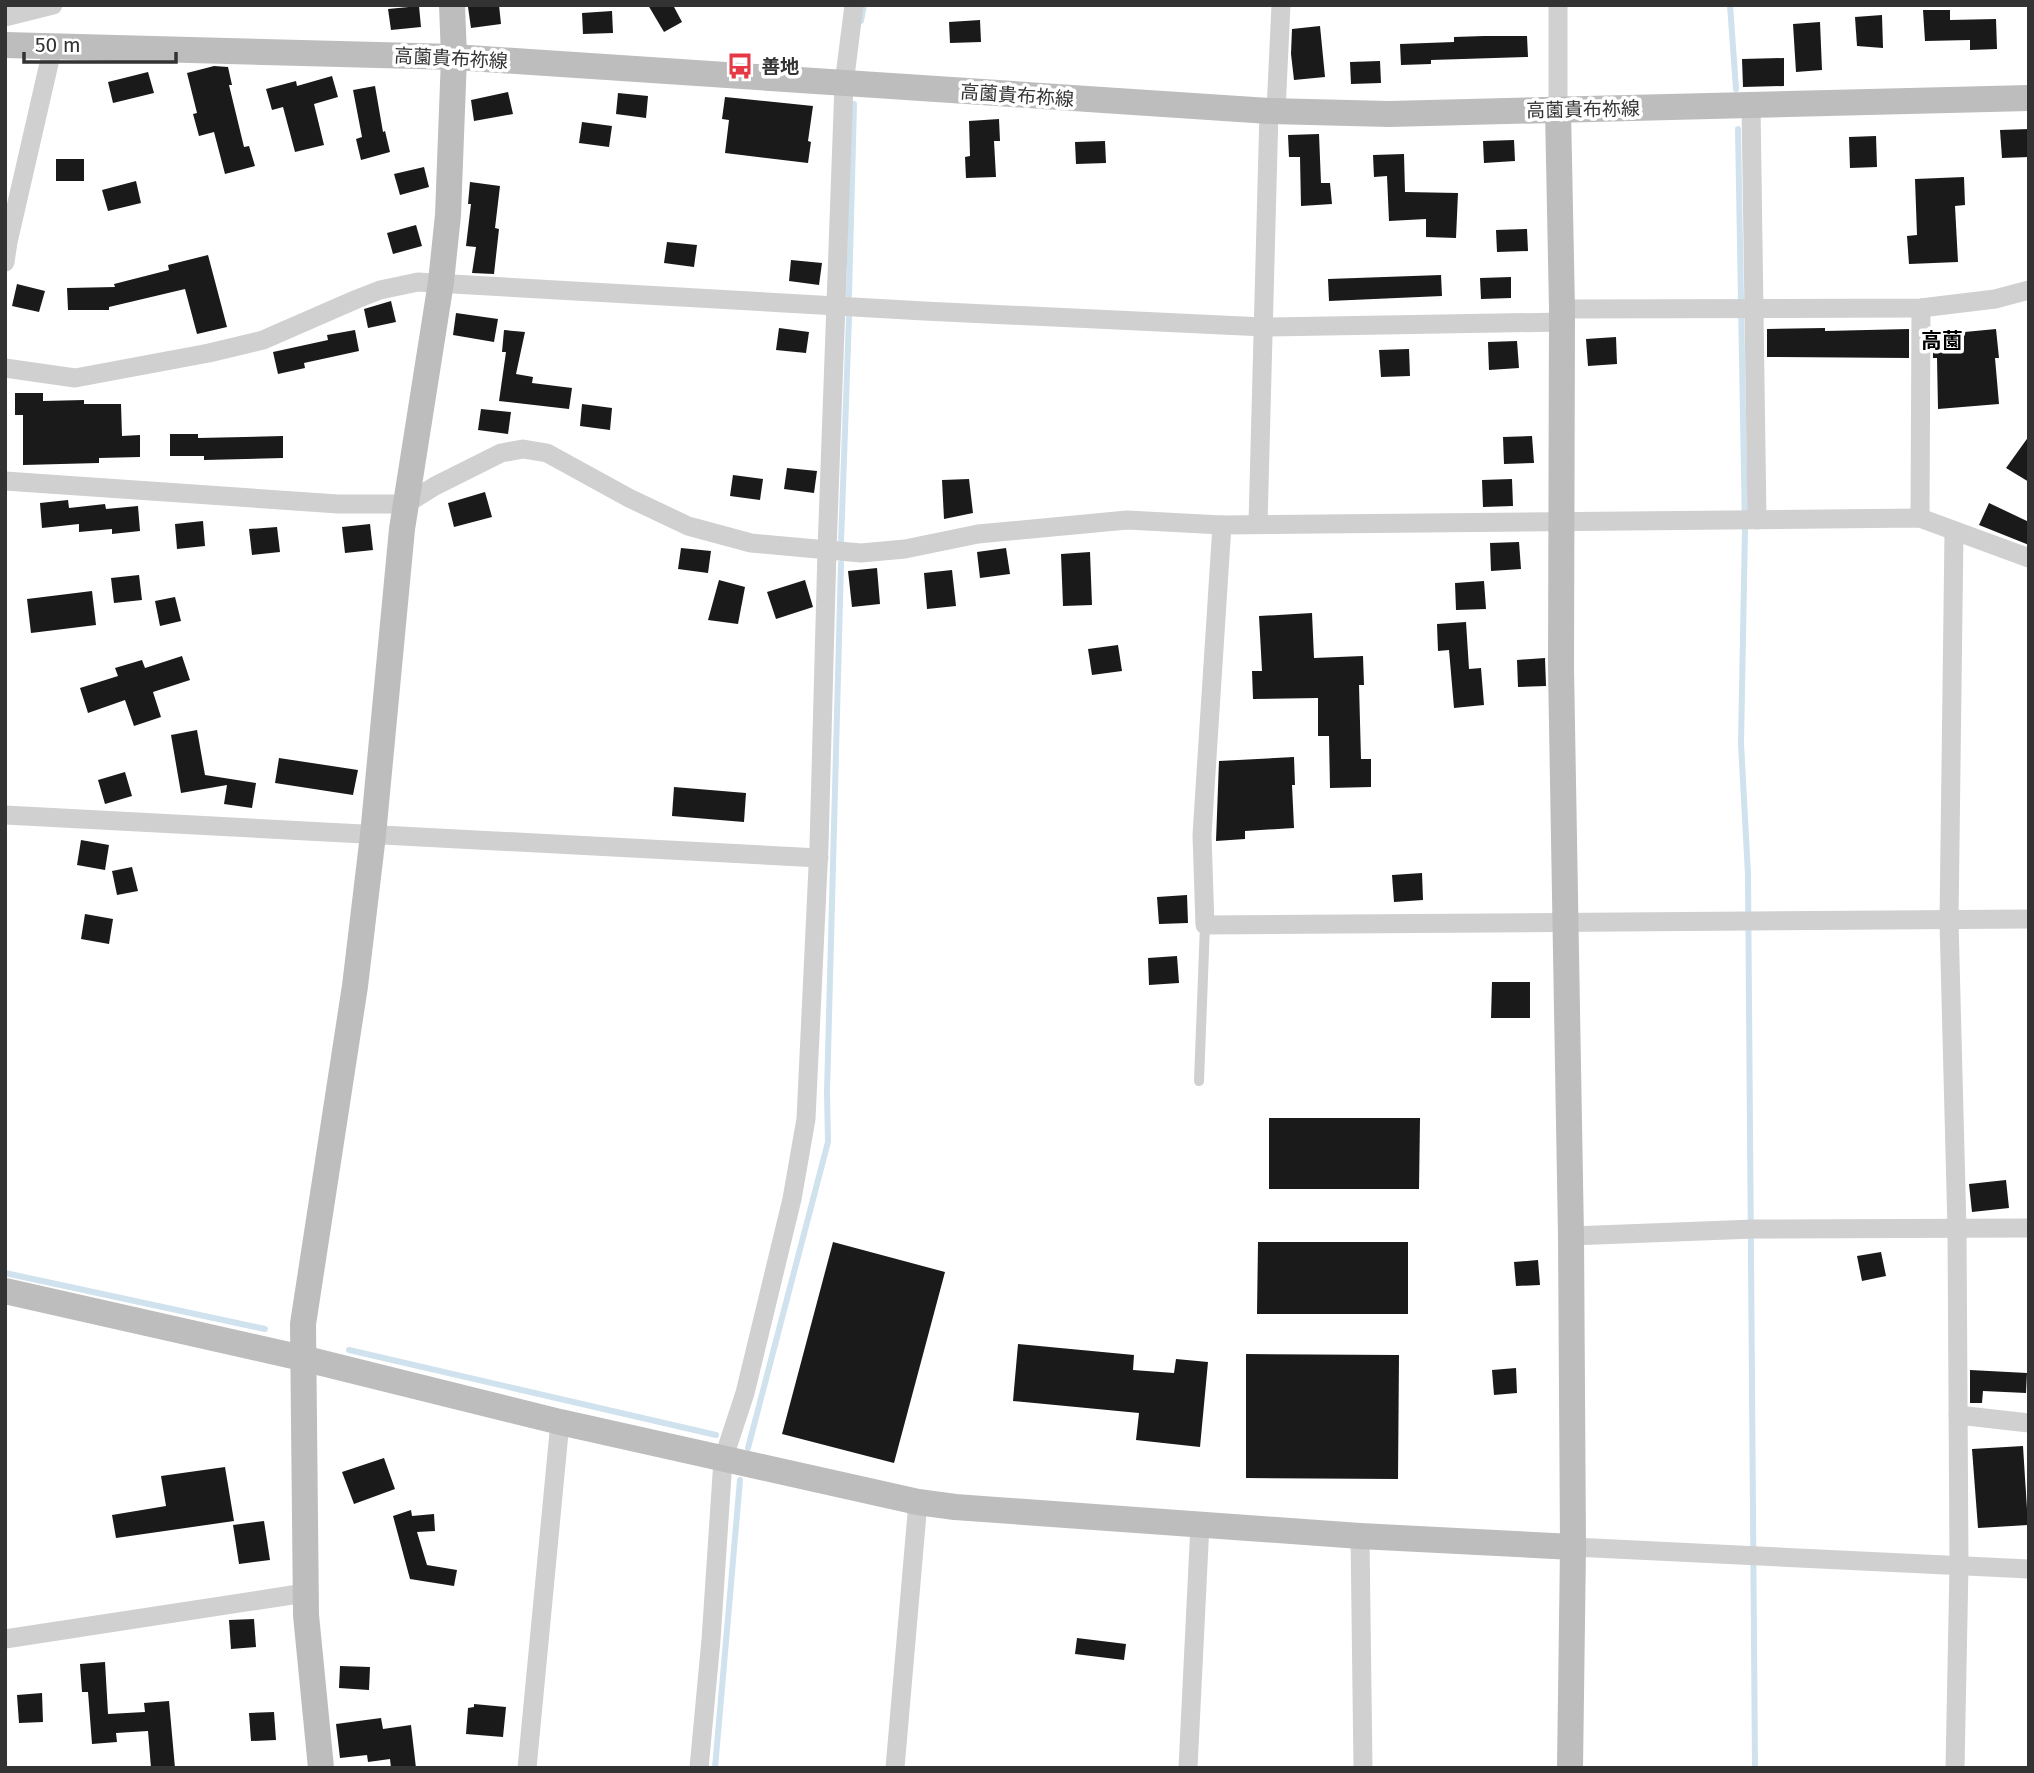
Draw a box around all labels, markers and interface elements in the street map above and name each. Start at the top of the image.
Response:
scale bar [24,21,177,65]
text: 50 m [35,32,81,58]
street label: 高薗貴布祢線 [393,44,509,73]
bus stop icon: 善地 [725,51,755,81]
place label: 善地 [761,55,799,78]
street label: 高薗貴布祢線 [959,80,1075,111]
street label: 高薗貴布祢線 [1526,97,1640,122]
district label: 高薗 [1921,328,1963,354]

